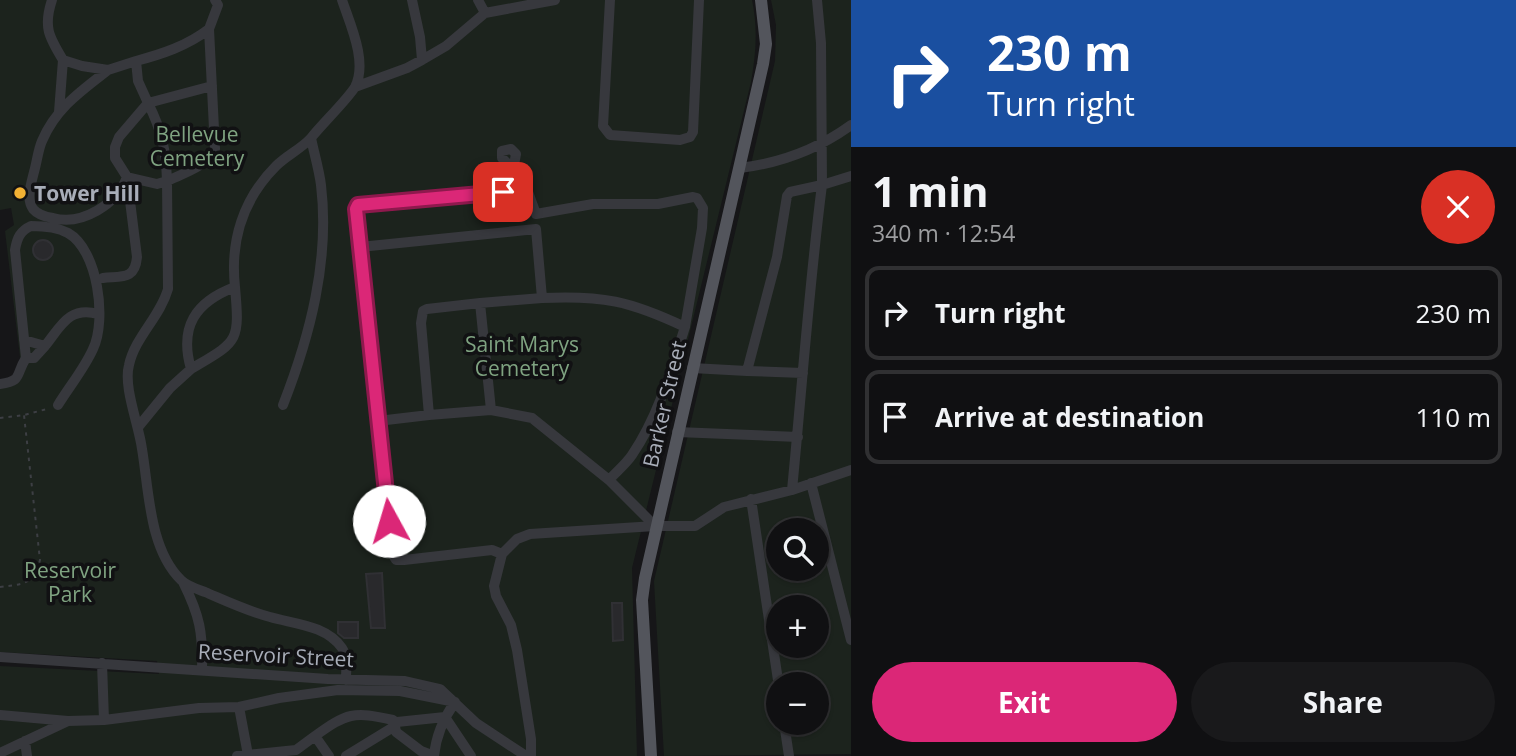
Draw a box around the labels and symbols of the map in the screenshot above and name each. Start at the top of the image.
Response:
park label: Bellevue Cemetery [150,120,245,172]
pin [473,162,533,222]
place label: Tower Hill [34,179,140,207]
marker: Tower Hill [12,185,28,201]
park label: Saint Marys Cemetery [465,330,579,382]
street label: Barker Street [636,338,692,470]
position arrow [352,484,426,558]
park label: Reservoir Park [24,556,116,608]
street label: Reservoir Street [197,637,355,673]

